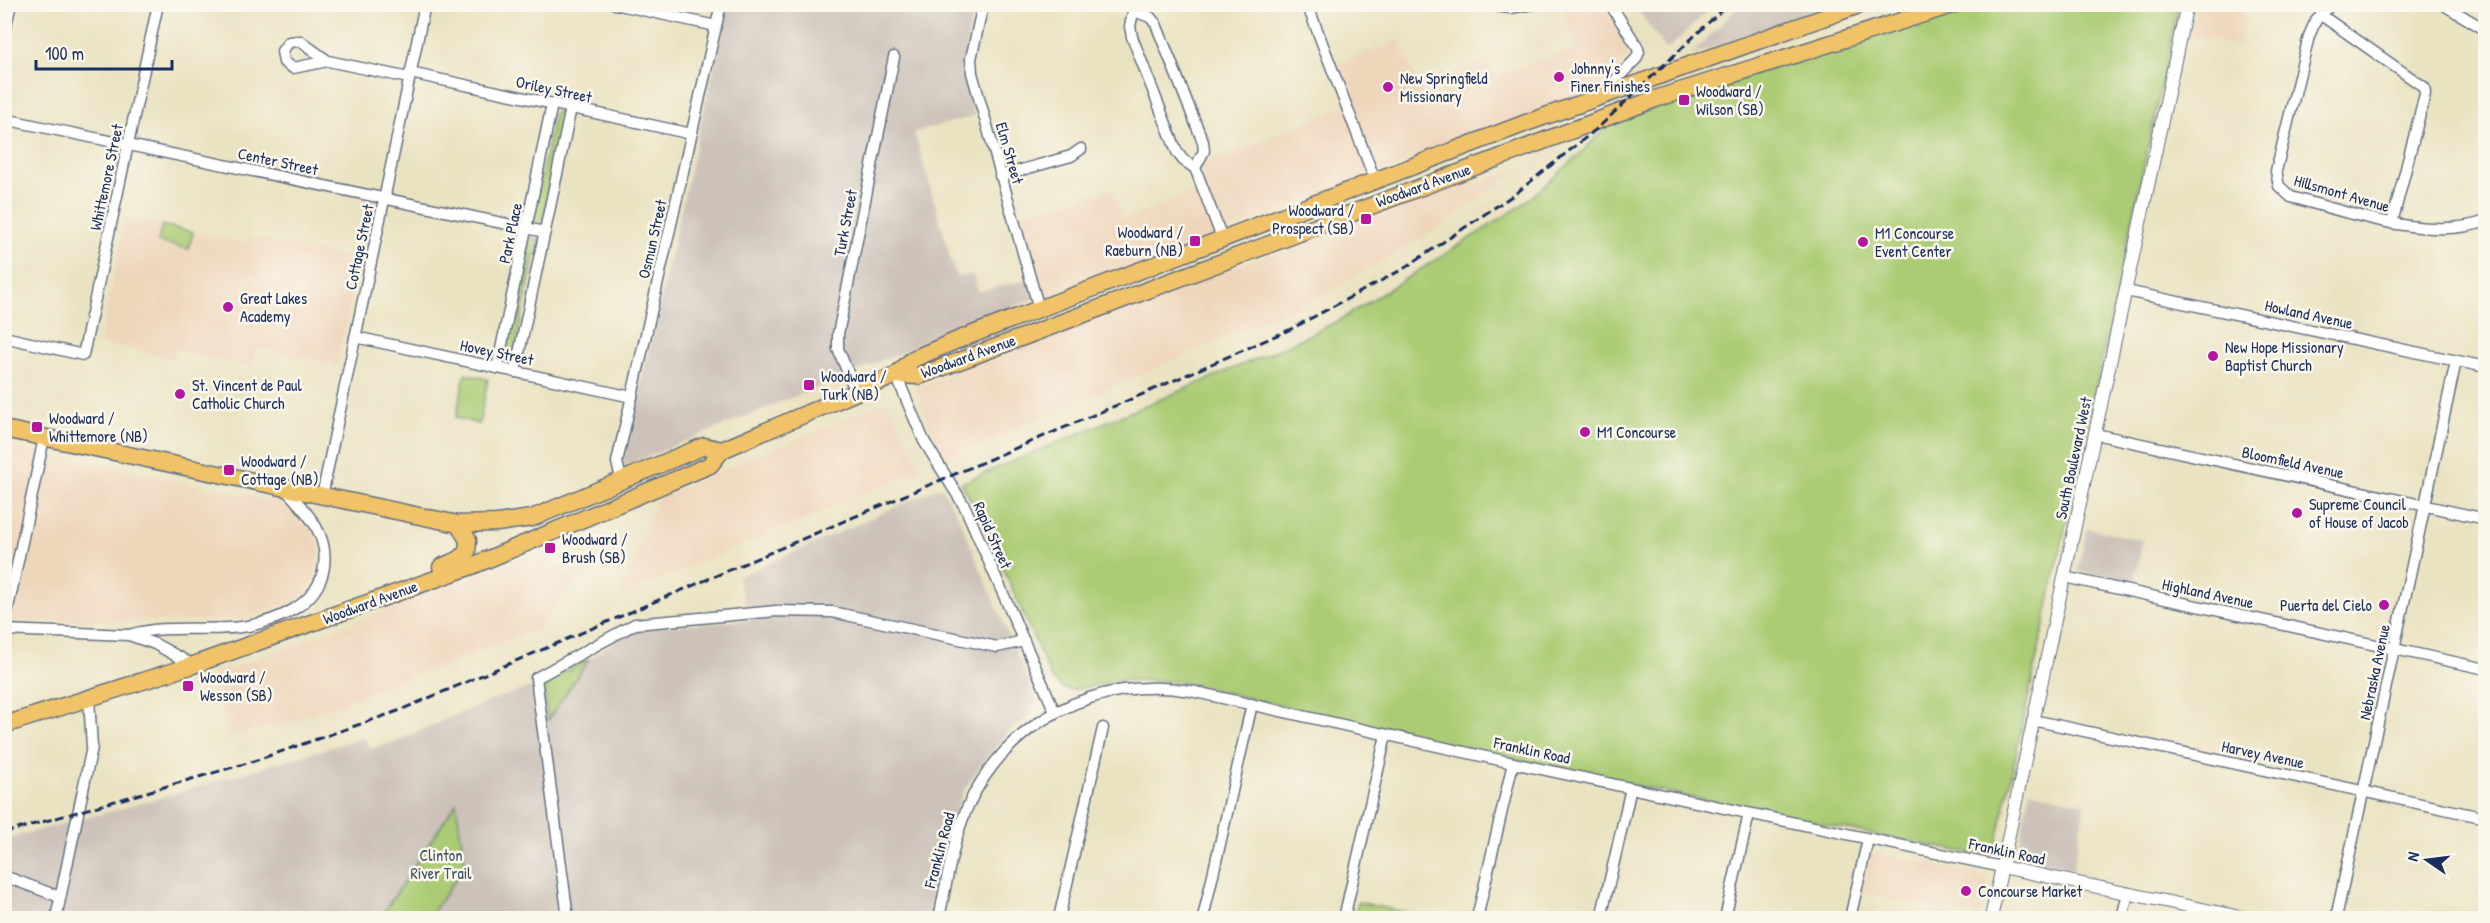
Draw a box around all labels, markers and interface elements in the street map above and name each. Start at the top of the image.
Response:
scale bar [36,33,172,71]
text: 100 m [45,41,84,66]
place label: Johnny's Finer Finishes [1570,57,1650,97]
place label: New Springfield Missionary [1400,67,1488,107]
street label: Oriley Street [514,70,594,108]
marker: Johnny's Finer Finishes [1552,70,1566,84]
marker: New Springfield Missionary [1381,80,1395,94]
place label: Woodward / Wilson (SB) [1696,80,1764,120]
marker: Woodward / Wilson (SB) [1677,93,1691,107]
street label: Elm Street [991,120,1029,187]
street label: Whittemore Street [84,121,128,232]
street label: Center Street [236,142,321,180]
street label: Woodward Avenue [1373,157,1474,212]
street label: Hillsmont Avenue [2292,169,2393,217]
street label: Turk Street [828,187,862,258]
street label: Osmun Street [632,197,672,281]
place label: Woodward / Prospect (SB) [1272,199,1354,239]
street label: Park Place [493,200,527,265]
street label: Cottage Street [339,202,379,292]
marker: Woodward / Prospect (SB) [1359,212,1373,226]
place label: Woodward / Raeburn (NB) [1105,221,1183,261]
place label: M1 Concourse Event Center [1875,222,1955,262]
marker: Woodward / Raeburn (NB) [1188,234,1202,248]
marker: M1 Concourse Event Center [1856,235,1870,249]
place label: Great Lakes Academy [240,287,307,327]
street label: Howland Avenue [2263,294,2356,334]
marker: Great Lakes Academy [221,300,235,314]
street label: Woodward Avenue [918,328,1019,383]
street label: Hovey Street [458,334,536,371]
place label: New Hope Missionary Baptist Church [2225,336,2344,376]
marker: New Hope Missionary Baptist Church [2206,349,2220,363]
place label: Woodward / Turk (NB) [821,365,887,405]
place label: St. Vincent de Paul Catholic Church [192,374,302,414]
marker: Woodward / Turk (NB) [802,378,816,392]
marker: St. Vincent de Paul Catholic Church [173,387,187,401]
street label: South Boulevard West [2049,394,2097,521]
place label: Woodward / Whittemore (NB) [49,407,148,447]
marker: Woodward / Whittemore (NB) [30,420,44,434]
place label: M1 Concourse [1597,421,1677,443]
marker: M1 Concourse [1578,425,1592,439]
street label: Bloomfield Avenue [2240,440,2347,484]
place label: Woodward / Cottage (NB) [241,450,318,490]
marker: Woodward / Cottage (NB) [222,463,236,477]
place label: Supreme Council of House of Jacob [2309,493,2409,533]
street label: Rapid Street [968,498,1018,572]
marker: Supreme Council of House of Jacob [2290,506,2304,520]
place label: Woodward / Brush (SB) [562,528,628,568]
marker: Woodward / Brush (SB) [543,541,557,555]
street label: Highland Avenue [2160,573,2256,614]
street label: Woodward Avenue [320,574,421,629]
place label: Puerta del Cielo [2280,594,2373,616]
marker: Puerta del Cielo [2377,598,2391,612]
street label: Nebraska Avenue [2353,622,2395,722]
place label: Woodward / Wesson (SB) [200,666,273,706]
marker: Woodward / Wesson (SB) [181,679,195,693]
street label: Franklin Road [1491,731,1572,769]
street label: Harvey Avenue [2220,735,2307,774]
street label: Franklin Road [918,810,960,891]
north arrow [2397,830,2457,890]
street label: Franklin Road [1966,832,2047,870]
park label: Clinton River Trail [410,844,472,884]
text: N [2401,849,2424,863]
place label: Concourse Market [1978,880,2083,902]
marker: Concourse Market [1959,884,1973,898]

